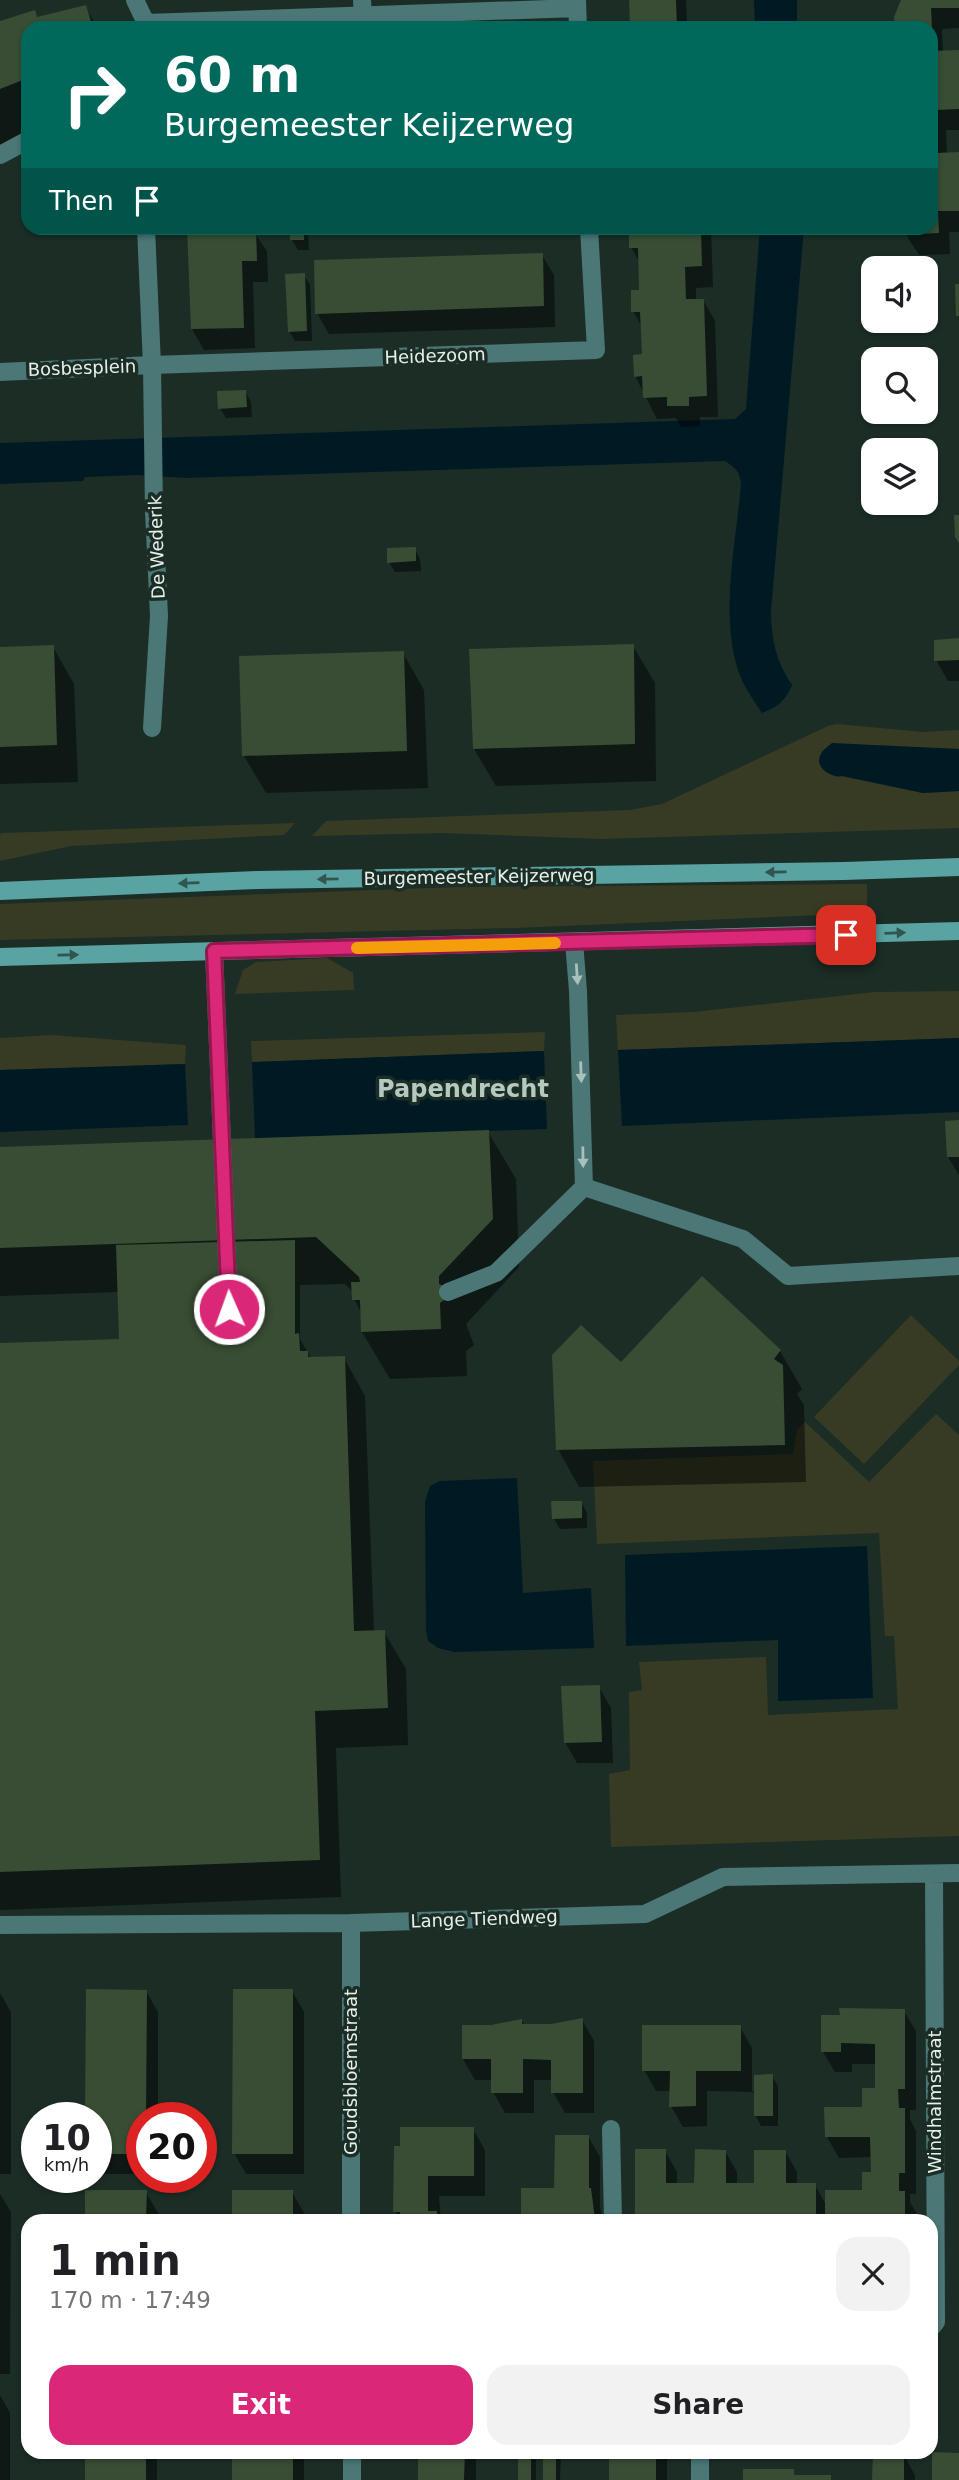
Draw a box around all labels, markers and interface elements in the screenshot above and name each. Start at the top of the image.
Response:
text: 60 m [164,47,300,104]
icon: right [49,49,140,140]
text: Burgemeester Keijzerweg [164,106,574,144]
icon: arrive [128,182,166,220]
text: Then [49,186,114,216]
map controls [861,256,938,515]
button: sound [861,256,938,333]
street label: Heidezoom [384,343,486,368]
button: search [861,347,938,424]
street label: Bosbesplein [27,355,137,380]
button: layers [861,438,938,515]
street label: De Wederik [144,494,169,599]
street label: Burgemeester Keijzerweg [363,864,595,889]
one-way arrow [764,866,786,878]
one-way arrow [317,873,339,885]
one-way arrow [177,877,199,888]
pin [816,905,876,965]
icon: arrive [827,916,865,954]
one-way arrow [884,928,906,939]
one-way arrow [57,949,79,961]
one-way arrow [571,963,582,985]
one-way arrow [575,1061,586,1083]
district label: Papendrecht [377,1075,549,1103]
one-way arrow [577,1147,589,1169]
position arrow [192,1272,266,1346]
street label: Lange Tiendweg [410,1905,558,1932]
street label: Goudsbloemstraat [340,1989,361,2155]
street label: Windhalmstraat [924,2030,945,2174]
speed limit sign: 20 [126,2102,217,2193]
text: 10 [42,2118,91,2158]
text: km/h [44,2154,89,2175]
text: 1 min [49,2236,181,2285]
button: close [836,2237,910,2311]
text: 170 m · 17:49 [49,2287,211,2313]
button: Exit [49,2365,473,2445]
button: Share [487,2365,910,2445]

